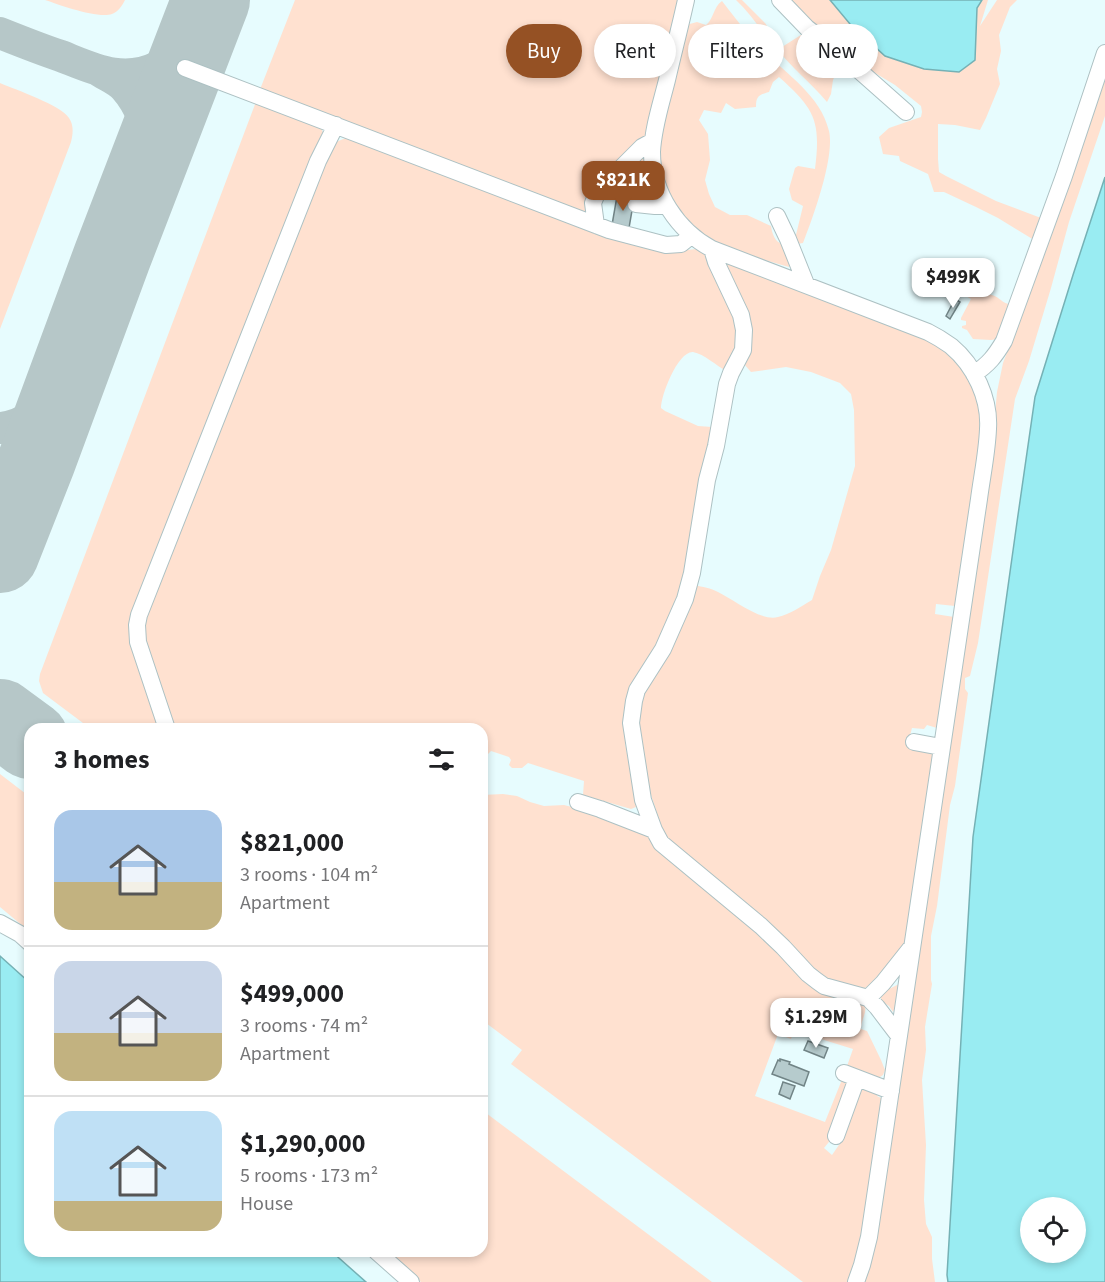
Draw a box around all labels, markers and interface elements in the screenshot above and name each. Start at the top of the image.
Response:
chip: Buy [506,24,582,78]
chip: Rent [594,24,676,78]
chip: Filters [688,24,784,78]
chip: New [796,24,878,78]
pin: $821K [581,161,665,212]
text: $821K [596,166,650,194]
pin: $499K [911,258,995,309]
text: $499K [926,263,980,291]
text: 3 homes [54,741,149,778]
icon: filters [425,743,458,776]
text: $821,000 [240,824,344,861]
icon: home [102,834,174,906]
text: 3 rooms · 104 m² [240,861,378,889]
text: Apartment [240,889,330,917]
text: $499,000 [240,975,344,1012]
icon: home [102,985,174,1057]
pin: $1.29M [767,998,865,1049]
text: $1.29M [784,1003,848,1031]
text: 3 rooms · 74 m² [240,1012,368,1040]
text: Apartment [240,1040,330,1068]
text: $1,290,000 [240,1125,365,1162]
icon: home [102,1135,174,1207]
text: 5 rooms · 173 m² [240,1162,378,1190]
text: House [240,1190,293,1218]
map controls [1020,1197,1086,1263]
button: locate [1020,1197,1086,1263]

